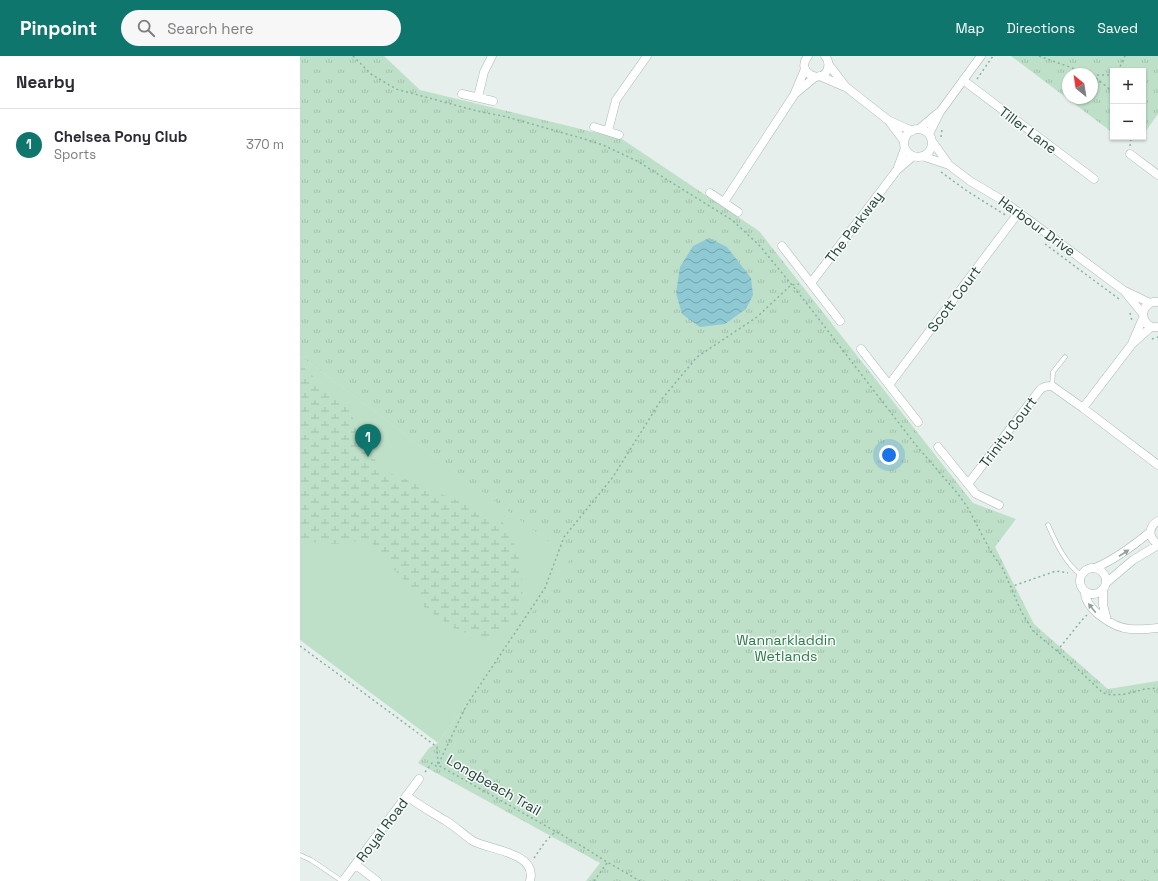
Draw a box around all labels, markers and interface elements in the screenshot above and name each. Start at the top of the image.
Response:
search box [121,10,401,46]
text: Pinpoint [20,16,97,41]
icon: search [135,17,157,39]
text: Search here [167,19,254,38]
text: Map [955,19,985,37]
text: Directions [1007,19,1075,37]
text: Saved [1097,19,1138,37]
north arrow [1062,68,1098,104]
map controls [1110,68,1146,140]
button: + [1110,68,1146,104]
text: Nearby [16,71,75,93]
street label: Tiller Lane [995,102,1061,158]
button: − [1110,104,1146,140]
text: Chelsea Pony Club [54,127,187,146]
text: 1 [26,136,32,153]
text: 370 m [246,136,284,153]
text: Sports [54,146,96,163]
street label: The Parkway [821,187,887,267]
street label: Harbour Drive [995,192,1079,260]
street label: Scott Court [923,262,985,336]
street label: Trinity Court [975,393,1041,471]
pin: 1 [355,424,381,457]
your location [879,445,899,465]
one-way arrow [1119,549,1130,556]
one-way arrow [1088,603,1097,613]
park label: Wannarkladdin Wetlands [736,631,836,665]
street label: Longbeach Trail [443,751,545,819]
street label: Royal Road [352,794,412,866]

